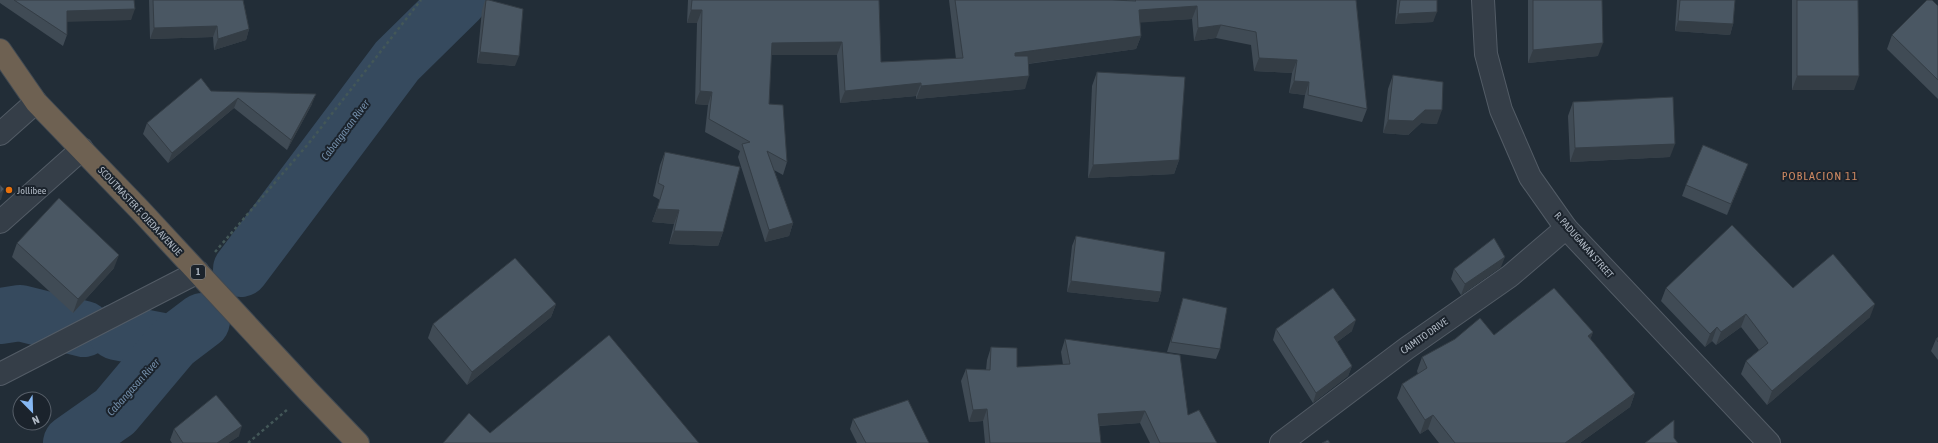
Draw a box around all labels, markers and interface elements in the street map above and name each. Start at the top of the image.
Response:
water label: Cabangasan River [318,97,372,162]
street label: SCOUTMASTER F. OJEDA AVENUE [96,164,184,258]
district label: POBLACION 11 [1782,169,1858,183]
marker: Jollibee [4,185,14,195]
place label: Jollibee [17,185,47,196]
street label: R. PADUGANAN STREET [1552,210,1616,281]
road number: 1 [191,265,205,279]
street label: CAIMITO DRIVE [1398,315,1450,356]
water label: Cabangasan River [104,356,162,418]
north arrow [12,391,52,431]
text: N [31,413,41,427]

